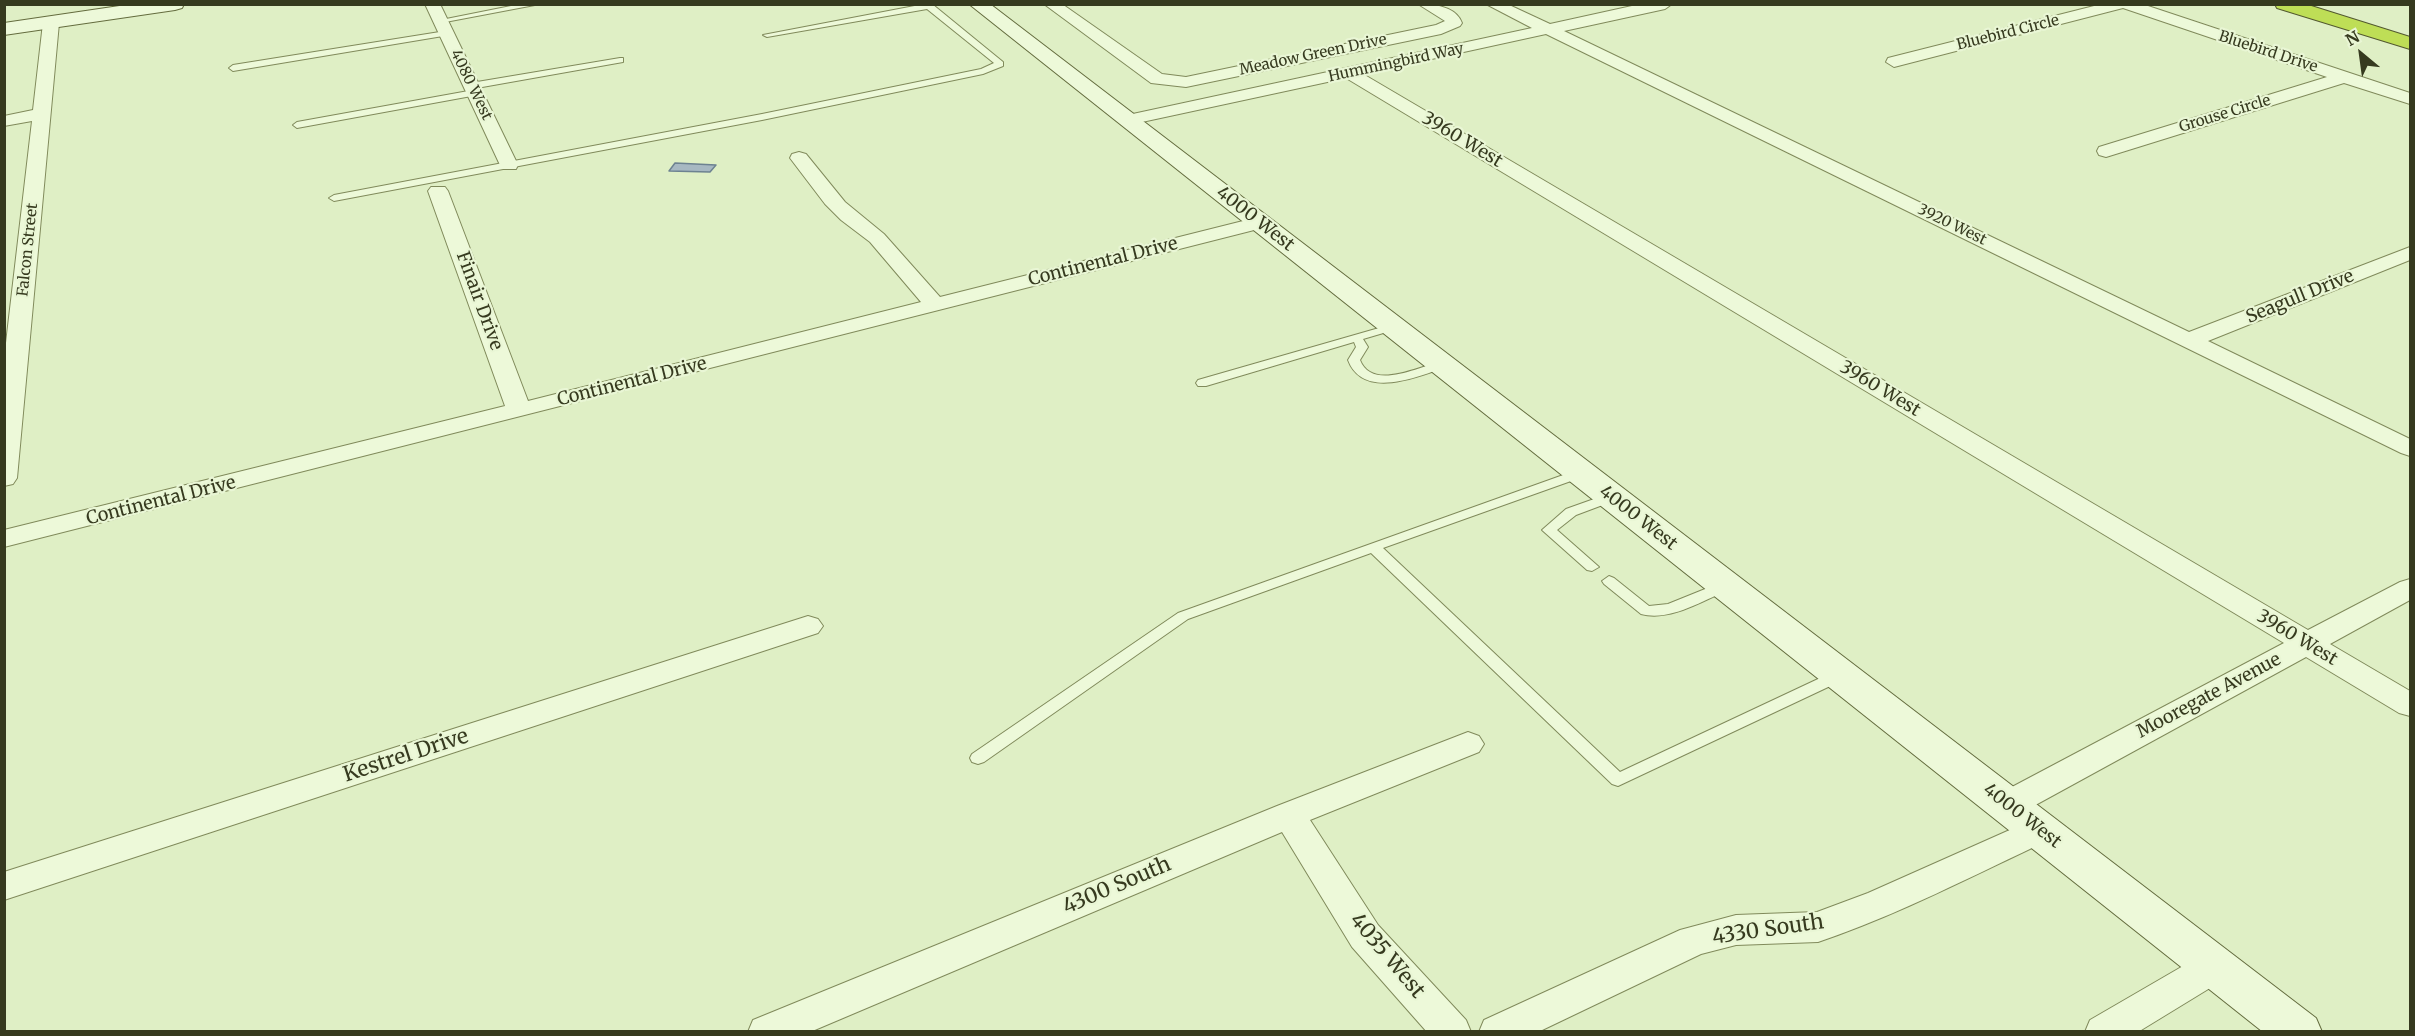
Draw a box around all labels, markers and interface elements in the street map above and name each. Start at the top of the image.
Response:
street label: Bluebird Circle [1955,12,2061,54]
north arrow [2331,24,2391,84]
text: N [2342,26,2363,50]
street label: Bluebird Drive [2216,28,2320,76]
street label: Meadow Green Drive [1238,31,1388,79]
street label: Hummingbird Way [1327,40,1465,86]
street label: 4080 West [446,47,496,123]
street label: Grouse Circle [2177,92,2273,136]
street label: 3960 West [1418,108,1506,172]
street label: 4000 West [1212,182,1298,256]
street label: 3920 West [1915,201,1989,249]
street label: Falcon Street [14,202,42,298]
street label: Continental Drive [1026,233,1180,291]
street label: Finair Drive [451,249,507,353]
street label: Seagull Drive [2243,266,2357,328]
street label: Continental Drive [555,353,709,411]
street label: 3960 West [1836,357,1924,421]
street label: Continental Drive [84,472,238,530]
street label: 4000 West [1595,481,1681,555]
street label: 3960 West [2253,606,2341,670]
street label: Mooregate Avenue [2133,649,2285,743]
street label: Kestrel Drive [340,724,472,788]
street label: 4000 West [1979,779,2065,853]
street label: 4300 South [1059,852,1175,920]
street label: 4035 West [1344,908,1430,1004]
street label: 4330 South [1711,910,1825,950]

